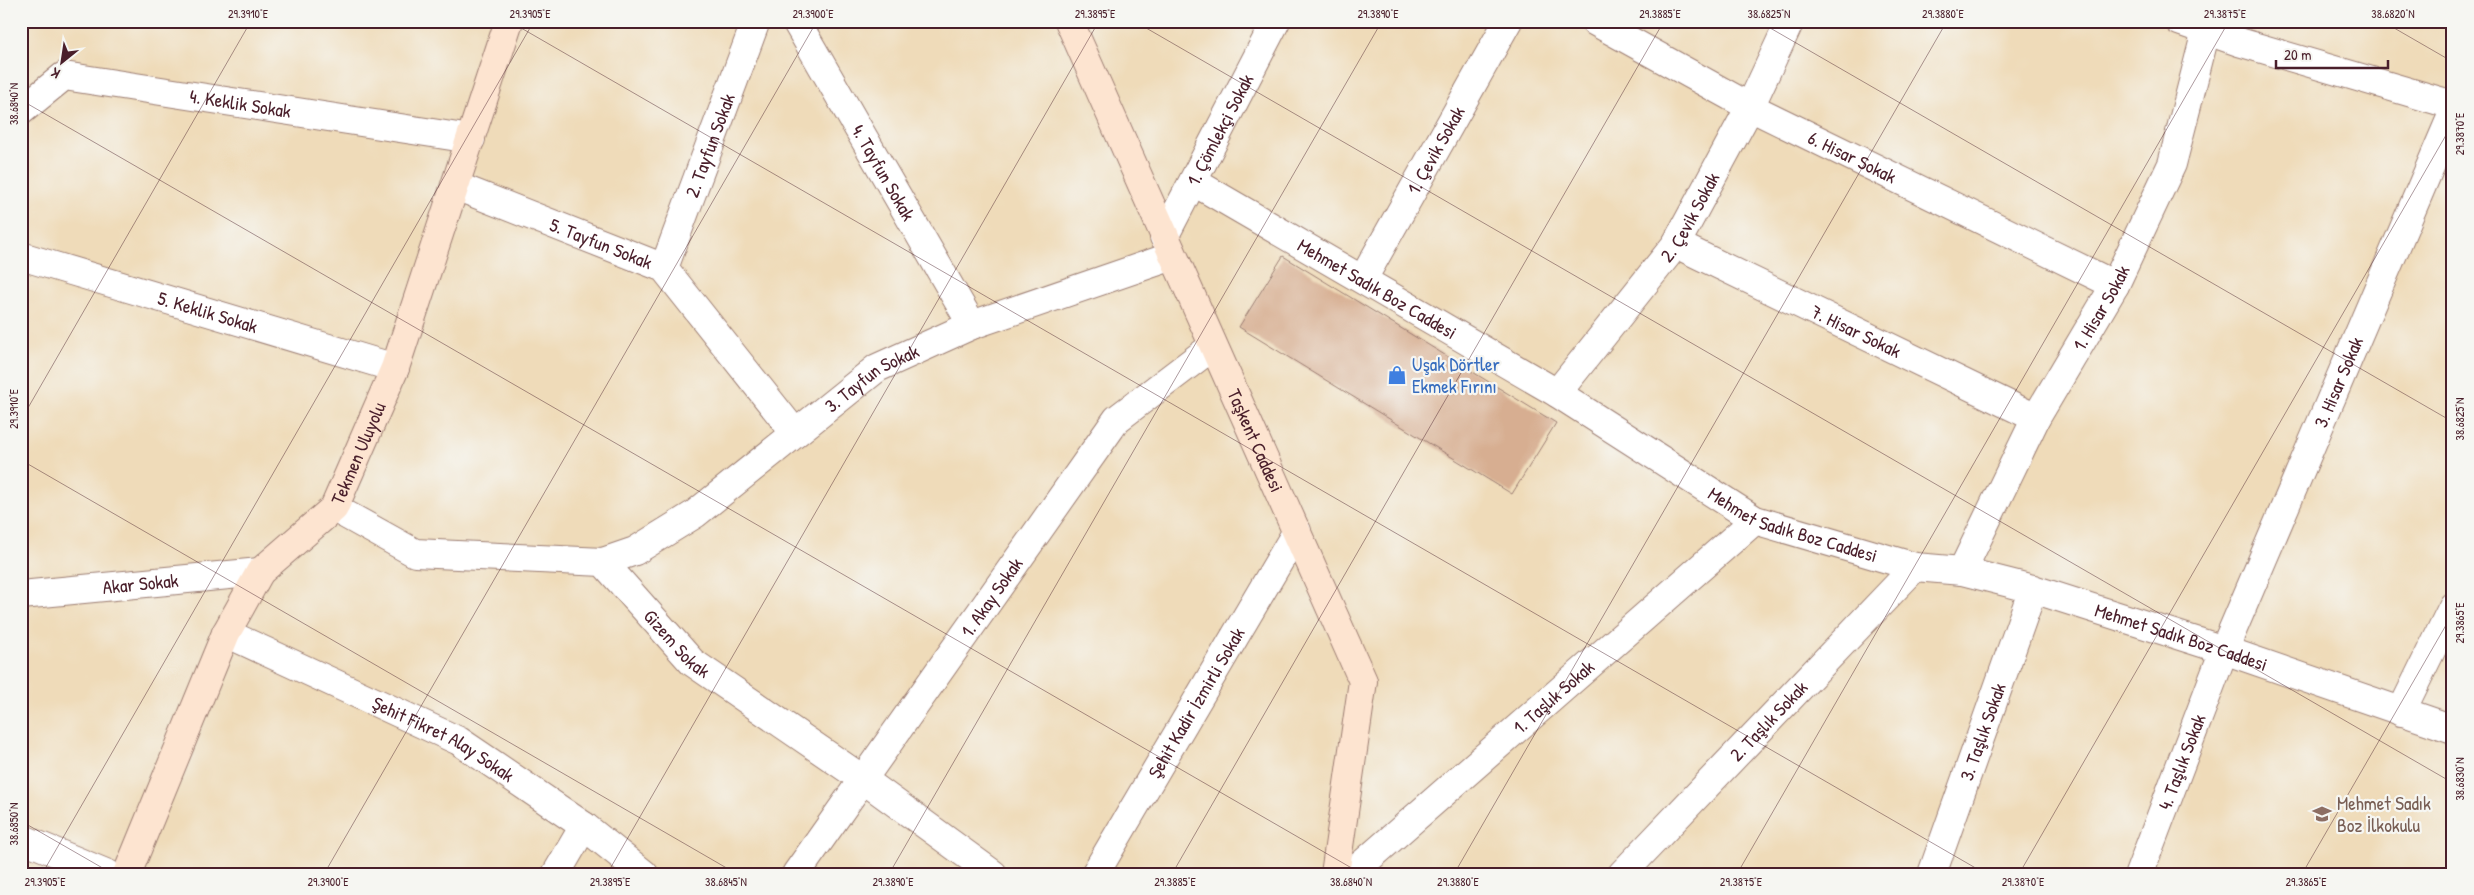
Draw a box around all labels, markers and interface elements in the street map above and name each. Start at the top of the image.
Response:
text: 29.3910°E [228,5,269,22]
text: 29.3905°E [510,5,551,22]
text: 29.3900°E [792,5,834,22]
text: 29.3895°E [1075,5,1116,22]
text: 29.3890°E [1357,5,1399,22]
text: 29.3885°E [1639,5,1681,22]
text: 38.6825°N [1748,5,1790,22]
text: 29.3880°E [1922,5,1965,22]
text: 29.3875°E [2204,5,2247,22]
text: 38.6820°N [2371,5,2415,22]
north arrow [38,38,88,88]
scale bar [2276,38,2389,70]
text: 20 m [2284,44,2311,65]
text: K [47,63,63,84]
street label: 1. Çömlekçi Sokak [1180,69,1259,190]
text: 38.6840°N [5,83,22,125]
street label: 4. Keklik Sokak [188,83,293,124]
street label: 2. Tayfun Sokak [679,90,741,201]
street label: 1. Çevik Sokak [1400,101,1471,199]
text: 29.3870°E [2451,112,2468,155]
street label: 4. Tayfun Sokak [846,120,922,225]
street label: 6. Hisar Sokak [1804,124,1901,190]
street label: 2. Çevik Sokak [1654,167,1725,267]
street label: 5. Tayfun Sokak [546,211,656,275]
street label: Mehmet Sadık Boz Caddesi [1293,232,1462,345]
street label: 1. Hisar Sokak [2066,261,2136,355]
street label: 5. Keklik Sokak [155,285,261,339]
street label: 7. Hisar Sokak [1807,298,1906,364]
street label: 3. Hisar Sokak [2307,332,2369,431]
street label: 3. Tayfun Sokak [819,338,923,418]
place label: Uşak Dörtler Ekmek Fırını [1412,351,1501,399]
shop icon: Uşak Dörtler Ekmek Fırını [1386,364,1408,386]
street label: Taşkent Caddesi [1221,385,1290,496]
text: 29.3910°E [5,388,22,429]
street label: Tekmen Uluyolu [324,398,392,508]
text: 38.6825°N [2451,398,2468,440]
street label: Mehmet Sadık Boz Caddesi [1703,480,1880,568]
street label: 1. Akay Sokak [954,552,1029,642]
street label: Akar Sokak [101,567,180,600]
street label: Mehmet Sadık Boz Caddesi [2092,597,2271,677]
text: 29.3865°E [2451,602,2468,644]
street label: Gizem Sokak [638,603,715,684]
street label: Şehit Kadir İzmirli Sokak [1141,622,1251,783]
street label: 1. Taşlık Sokak [1507,654,1600,740]
street label: 2. Taşlık Sokak [1724,675,1813,767]
street label: 3. Taşlık Sokak [1953,679,2012,784]
street label: Şehit Fikret Alay Sokak [368,690,520,788]
street label: 4. Taşlık Sokak [2152,710,2212,813]
text: 38.6830°N [2451,757,2468,801]
place label: Mehmet Sadık Boz İlkokulu [2337,790,2431,838]
text: 38.6850°N [5,803,22,845]
school or university icon: Mehmet Sadık Boz İlkokulu [2311,803,2333,825]
text: 29.3905°E [25,873,66,890]
text: 29.3900°E [307,873,349,890]
text: 29.3895°E [590,873,631,890]
text: 38.6845°N [705,873,747,890]
text: 29.3890°E [872,873,914,890]
text: 29.3885°E [1154,873,1196,890]
text: 38.6840°N [1330,873,1372,890]
text: 29.3880°E [1437,873,1480,890]
text: 29.3875°E [1720,873,1763,890]
text: 29.3870°E [2002,873,2045,890]
text: 29.3865°E [2285,873,2327,890]

